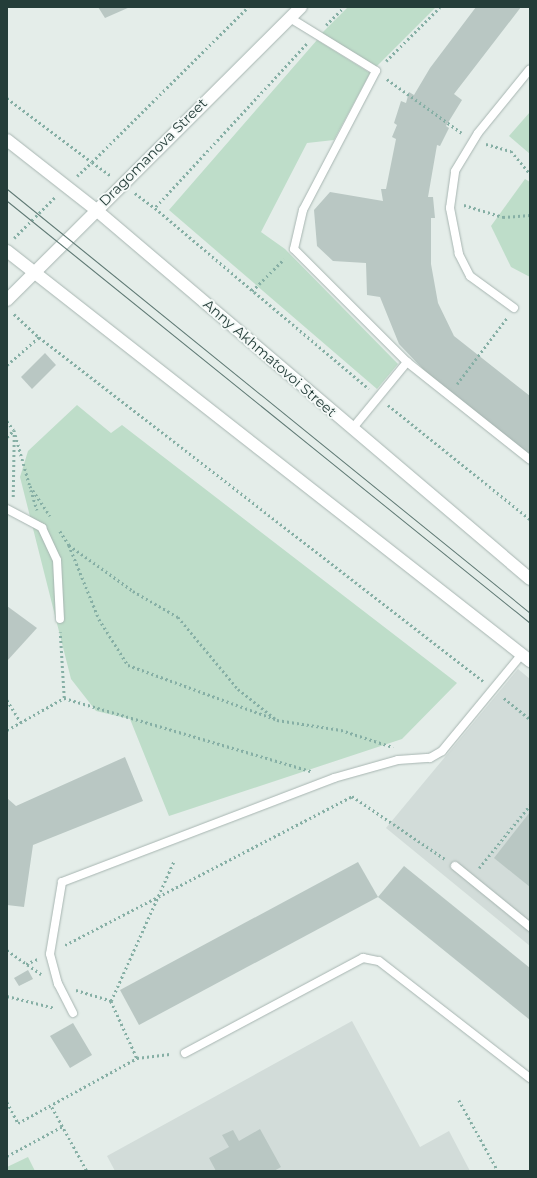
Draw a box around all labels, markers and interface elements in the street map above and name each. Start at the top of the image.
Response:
street label: Dragomanova Street [95,94,211,210]
street label: Anny Akhmatovoi Street [200,296,340,420]

